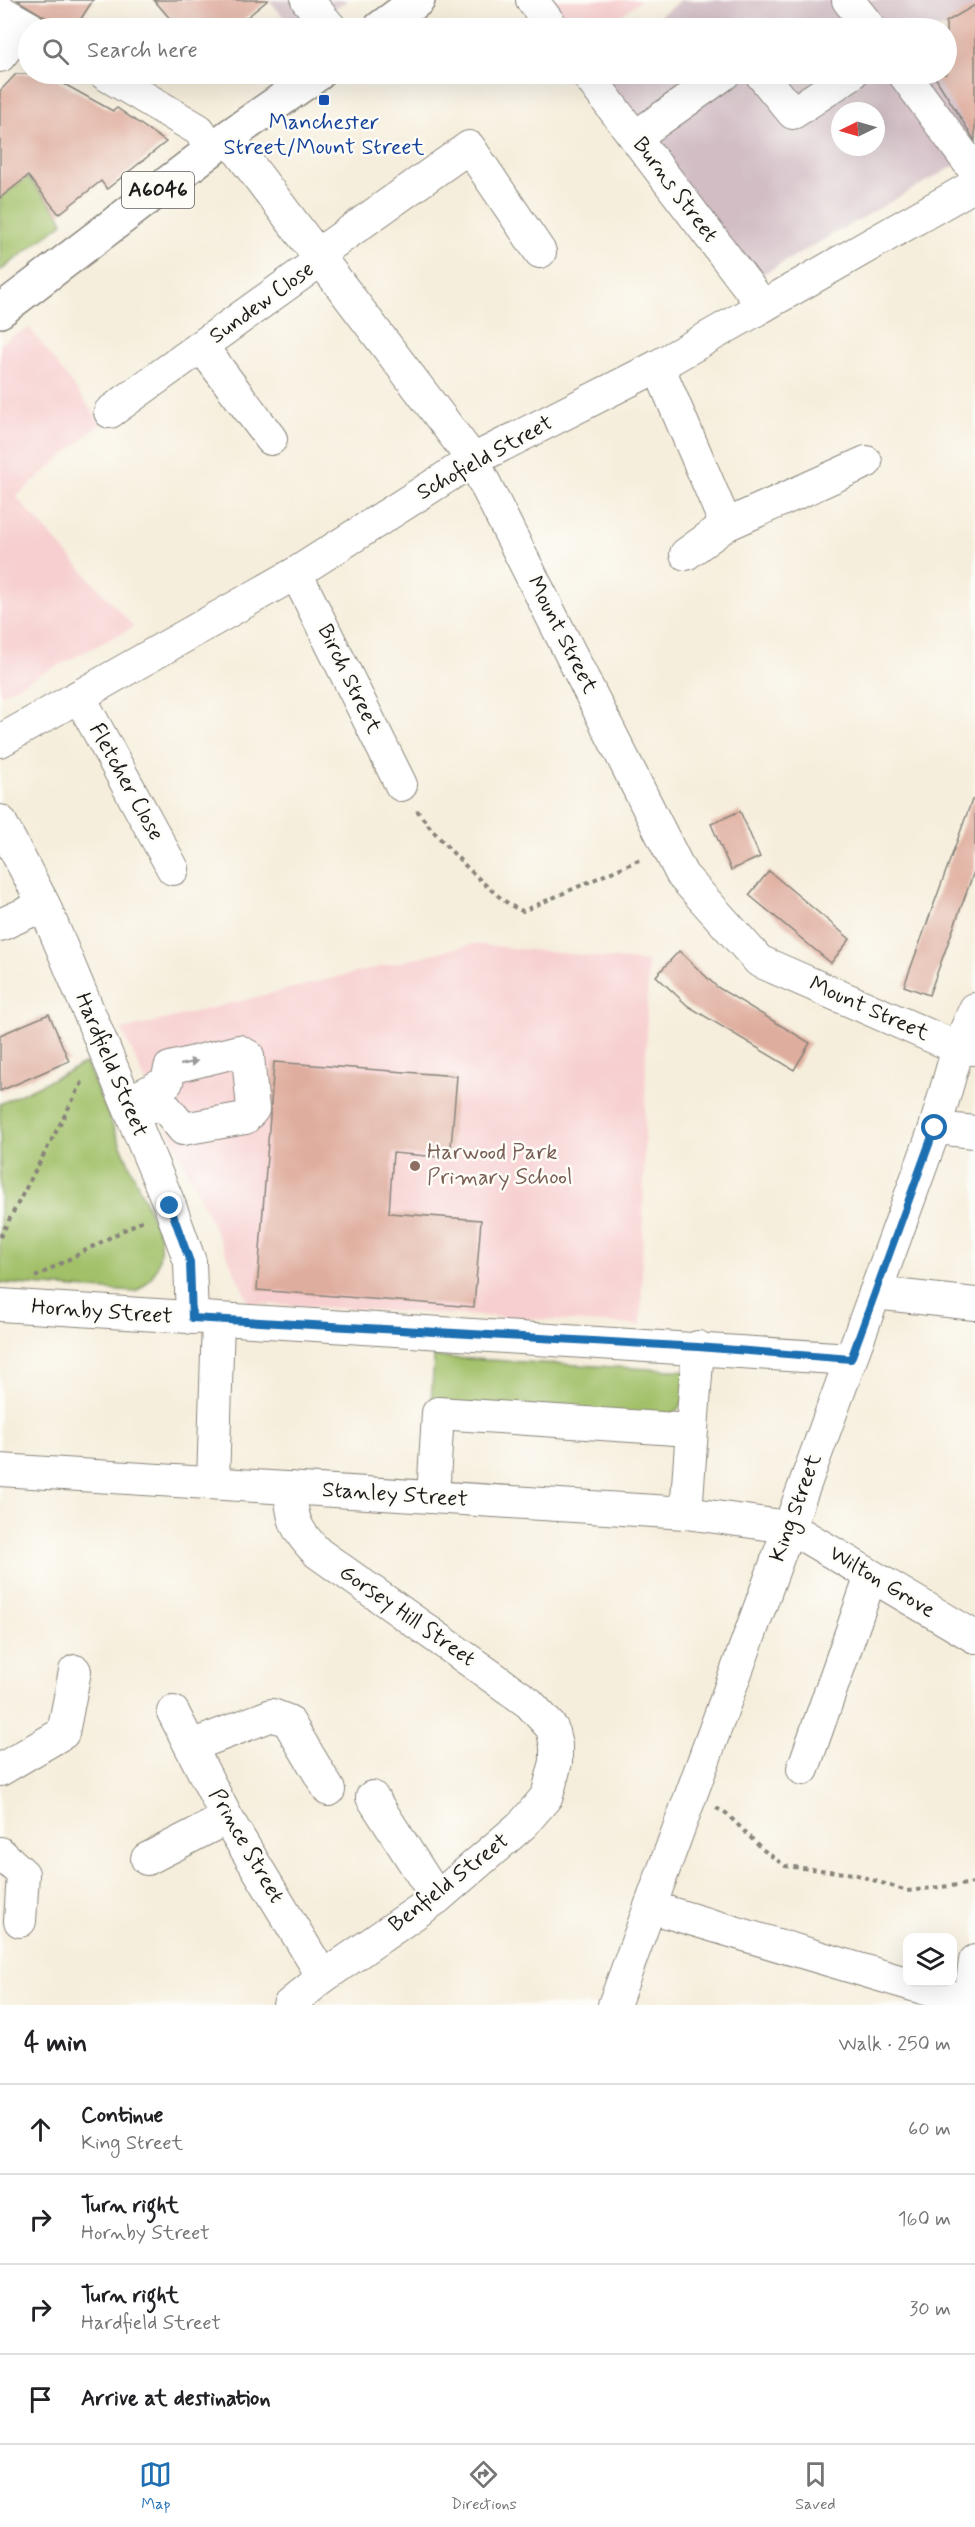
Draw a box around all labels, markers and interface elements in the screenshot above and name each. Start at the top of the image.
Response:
search box [18,18,957,84]
icon: search [39,35,72,68]
text: Search here [87,37,198,65]
marker: Manchester Street/Mount Street [317,93,331,107]
north arrow [831,102,885,156]
place label: Manchester Street/Mount Street [224,109,424,162]
street label: Burns Street [626,132,724,248]
road number: A6046 [122,172,194,208]
street label: Sundew Close [204,256,320,350]
street label: Schofield Street [412,409,558,507]
street label: Mount Street [520,572,604,699]
street label: Birch Street [310,620,388,738]
street label: Fletcher Close [82,718,170,846]
street label: Mount Street [805,970,933,1048]
street label: Hardfield Street [68,989,154,1141]
one-way arrow [180,1058,198,1068]
route start [921,1114,947,1140]
place label: Harwood Park Primary School [427,1139,572,1192]
marker: Harwood Park Primary School [408,1159,422,1173]
route end [156,1192,182,1218]
street label: Hornby Street [30,1293,174,1331]
street label: King Street [764,1450,831,1567]
street label: Stanley Street [321,1476,469,1514]
street label: Wilton Grove [824,1539,940,1625]
street label: Gorsey Hill Street [333,1559,481,1673]
street label: Prince Street [202,1784,290,1908]
street label: Benfield Street [383,1827,515,1939]
map controls [903,1933,957,1987]
button: layers [903,1933,957,1987]
text: 4 min [24,2027,87,2061]
text: Walk · 250 m [839,2031,951,2058]
text: Continue [81,2102,163,2130]
icon: ahead [24,2113,57,2146]
text: 60 m [908,2116,951,2143]
text: King Street [81,2130,183,2157]
text: Turn right [81,2192,179,2220]
icon: right [24,2203,57,2236]
text: 160 m [898,2206,951,2233]
text: Hornby Street [81,2220,210,2247]
text: Turn right [81,2282,179,2310]
icon: right [24,2293,57,2326]
text: 30 m [909,2296,951,2323]
text: Hardfield Street [81,2310,221,2337]
icon: arrive [24,2383,57,2416]
text: Arrive at destination [81,2385,271,2413]
tab: Map [139,2458,172,2515]
tab: Directions [451,2458,517,2515]
tab: Saved [795,2458,836,2515]

